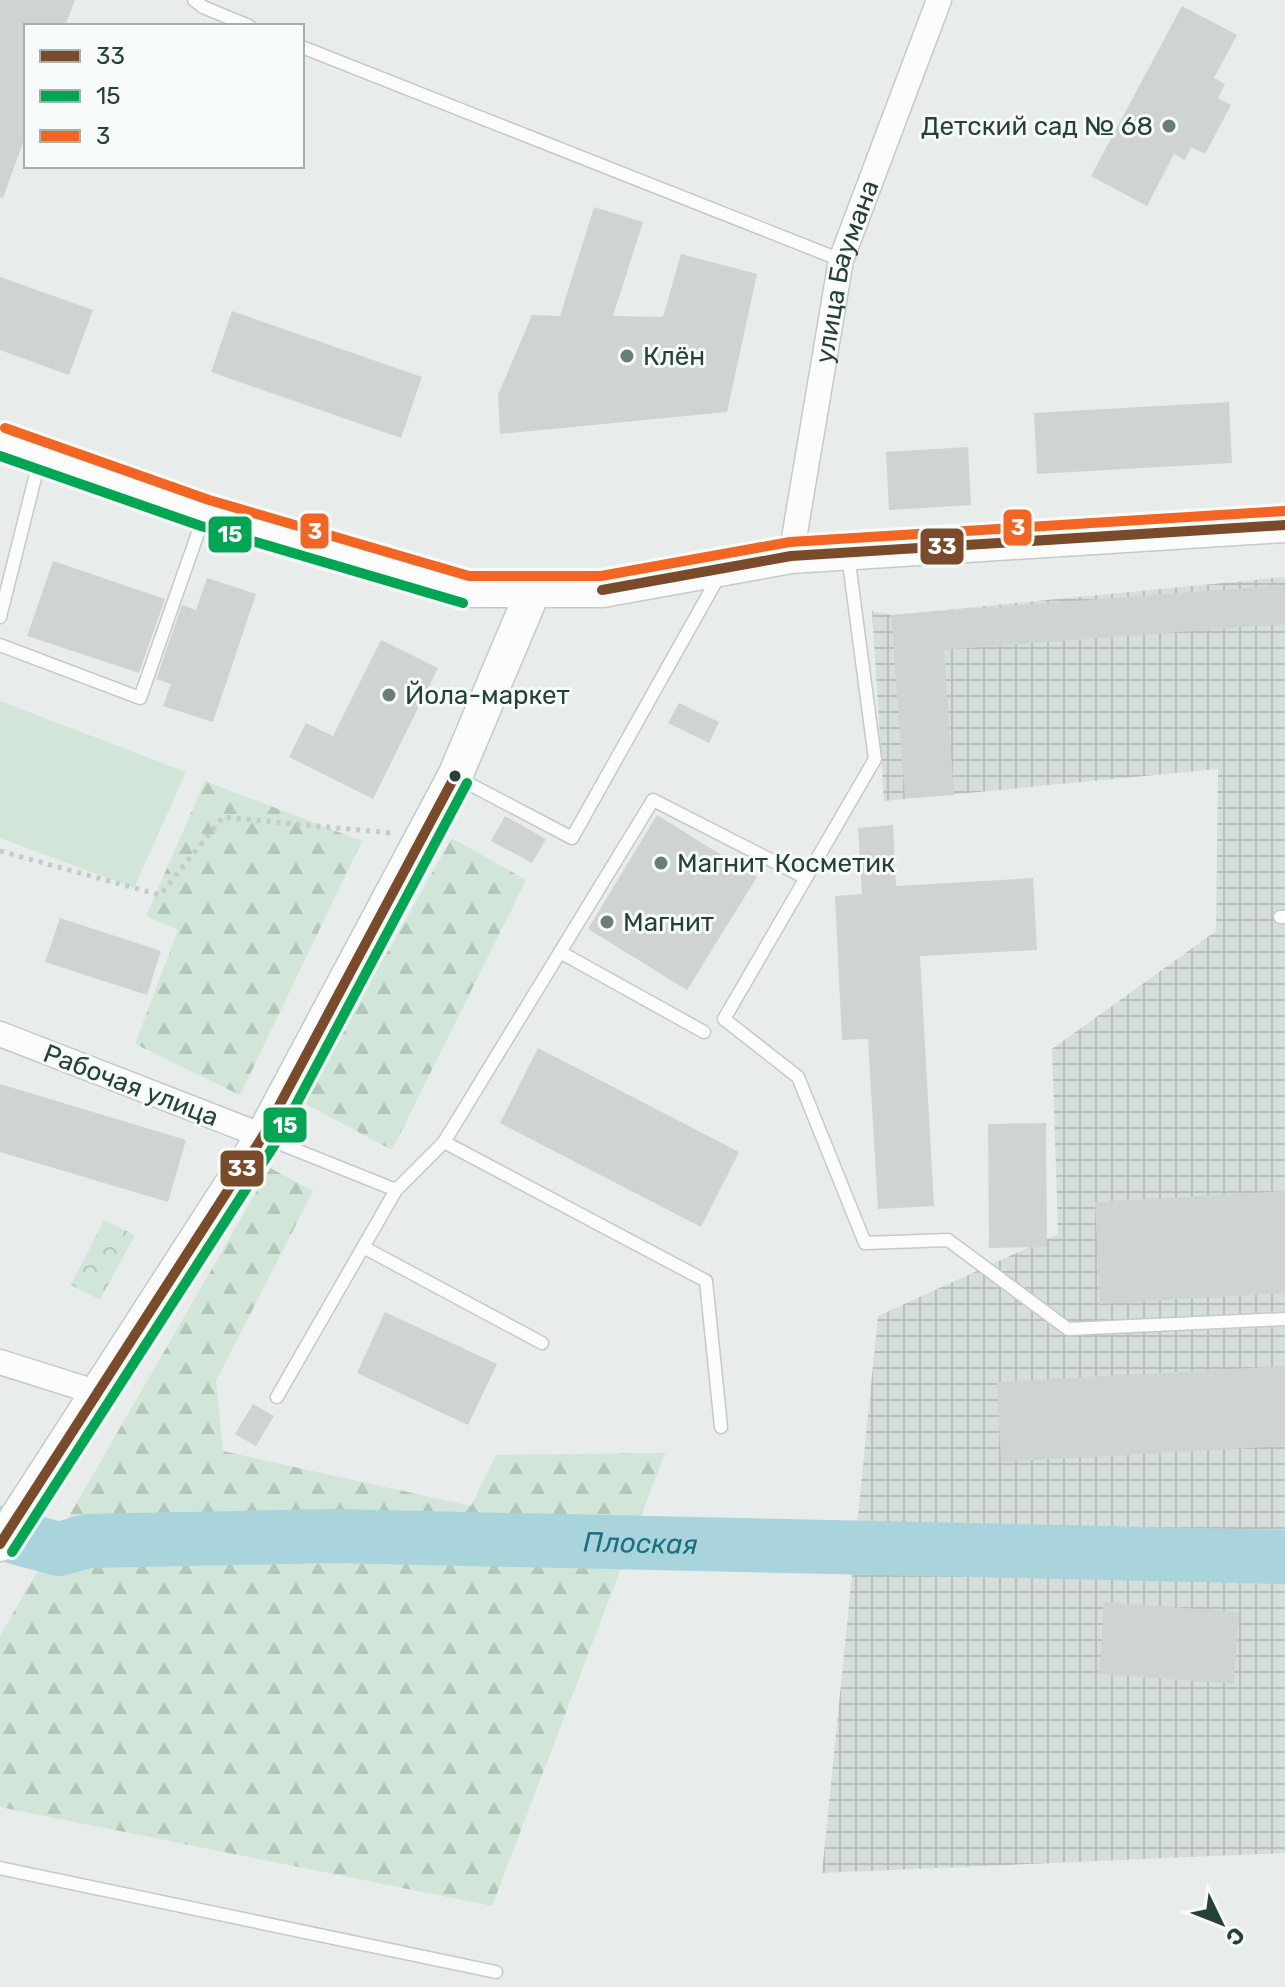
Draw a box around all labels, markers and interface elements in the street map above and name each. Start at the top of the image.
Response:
legend [24,24,304,168]
text: 33 [96,42,125,70]
text: 15 [96,82,121,110]
place label: Детский сад № 68 [921,111,1153,142]
marker: Детский сад № 68 [1160,117,1178,135]
text: 3 [96,122,110,150]
street label: улица Баумана [809,176,886,366]
place label: Клён [643,341,705,372]
marker: Клён [618,347,636,365]
line badge: 3 [1002,508,1033,547]
line badge: 3 [299,512,330,550]
text: 3 [1011,514,1025,541]
line badge: 15 [207,515,253,554]
text: 3 [308,518,322,545]
text: 15 [217,521,243,548]
line badge: 33 [919,527,965,566]
text: 33 [928,533,957,560]
place label: Йола-маркет [405,680,570,711]
marker: Йола-маркет [380,686,398,704]
unlabelled marker [447,768,463,784]
place label: Магнит Косметик [677,848,895,879]
marker: Магнит Косметик [652,854,670,872]
place label: Магнит [623,907,714,938]
marker: Магнит [598,913,616,931]
street label: Рабочая улица [39,1038,223,1133]
line badge: 15 [262,1106,308,1144]
text: 15 [272,1112,298,1139]
line badge: 33 [219,1149,265,1188]
text: 33 [228,1155,257,1182]
water label: Плоская [583,1526,698,1561]
north arrow [1181,1883,1261,1963]
text: С [1220,1921,1250,1951]

